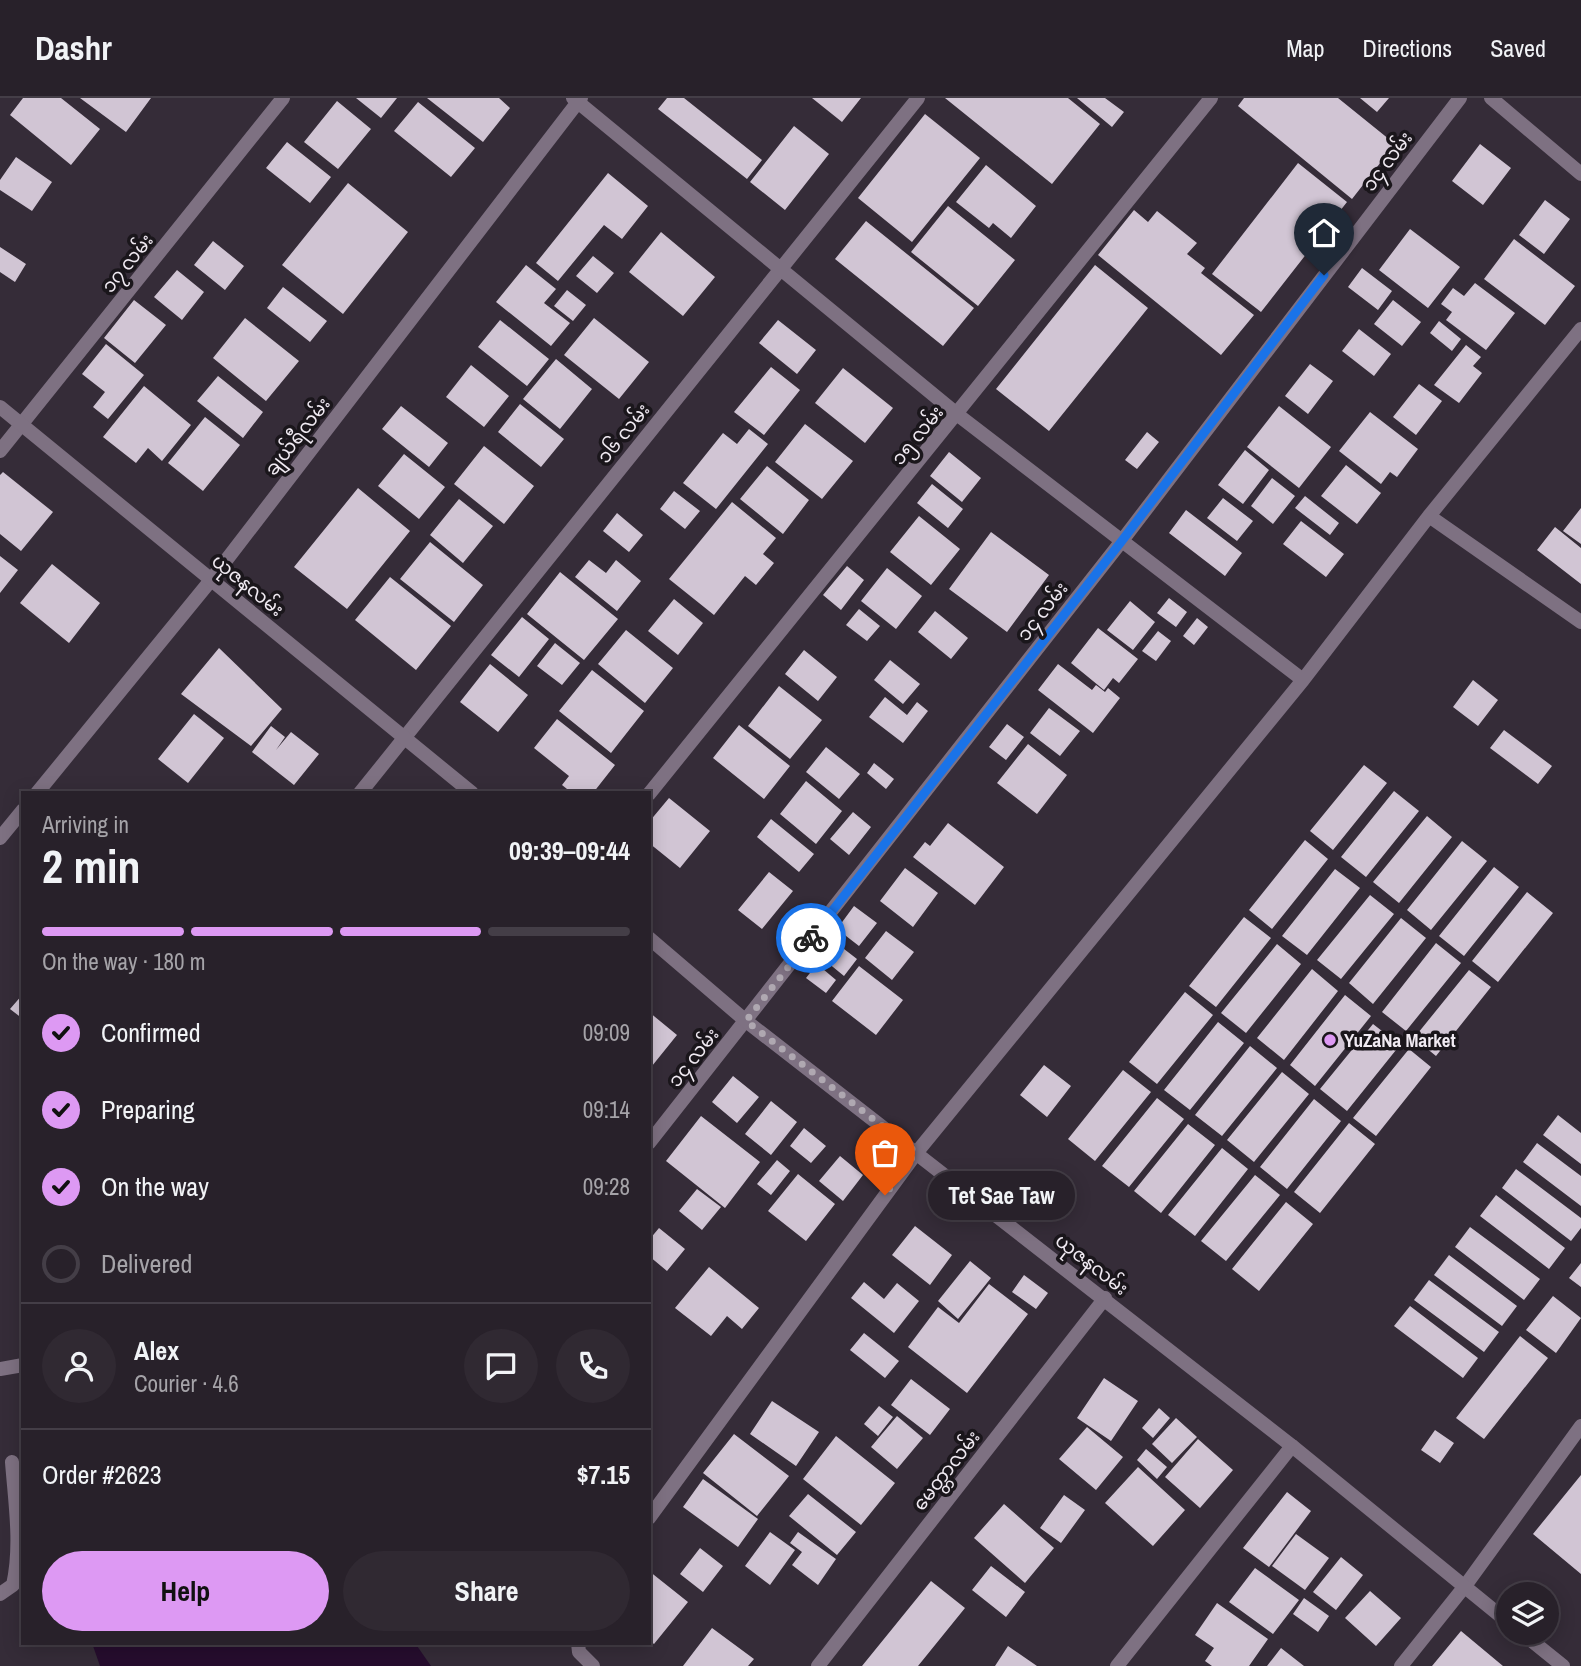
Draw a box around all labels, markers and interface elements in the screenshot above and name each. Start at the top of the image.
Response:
text: Dashr [35,26,112,70]
text: Map [1286,32,1324,64]
text: Directions [1362,32,1452,64]
text: Saved [1490,32,1546,64]
street label: ၁၄ လမ်း [1355,125,1420,198]
pin [1294,203,1354,275]
icon: home [1305,214,1343,252]
street label: ၁၇ လမ်း [94,227,161,300]
street label: ချယ်ရီလမ်း [257,391,338,483]
street label: ၁၆ လမ်း [590,397,655,469]
street label: ၁၅ လမ်း [884,399,951,472]
street label: ယုဇနလမ်း [204,547,290,625]
street label: ၁၄ လမ်း [1010,575,1076,648]
text: Arriving in [42,809,129,840]
text: 09:39–09:44 [509,833,630,868]
text: 2 min [42,835,141,897]
courier [776,903,846,973]
icon: bike [792,919,830,957]
text: On the way · 180 m [42,946,206,977]
icon: check [42,1014,80,1052]
text: Confirmed [101,1015,201,1050]
text: 09:09 [583,1017,630,1048]
street label: ၁၄ လမ်း [661,1021,727,1094]
place label: YuZaNa Market [1344,1027,1456,1053]
marker: YuZaNa Market [1322,1032,1338,1048]
icon: check [42,1091,80,1129]
text: Preparing [101,1092,195,1127]
text: 09:14 [583,1094,630,1125]
pin [855,1123,915,1195]
icon: bag [866,1134,904,1172]
icon: check [42,1168,80,1206]
text: On the way [101,1169,209,1204]
callout: Tet Sae Taw [927,1170,1074,1220]
text: 09:28 [583,1171,630,1202]
text: Tet Sae Taw [948,1180,1055,1211]
street label: ယုဇနလမ်း [1048,1226,1135,1304]
text: Delivered [101,1246,192,1281]
button: person [42,1329,116,1403]
button: chat [464,1329,538,1403]
button: phone [556,1329,630,1403]
text: Alex [134,1333,179,1368]
text: Courier · 4.6 [134,1368,239,1399]
street label: မေတ္တာလမ်း [906,1424,988,1517]
text: Order #2623 [42,1457,162,1492]
text: $7.15 [577,1457,630,1492]
button: Help [42,1551,329,1631]
button: Share [343,1551,630,1631]
map controls [1496,1582,1559,1645]
button: layers [1496,1582,1559,1645]

